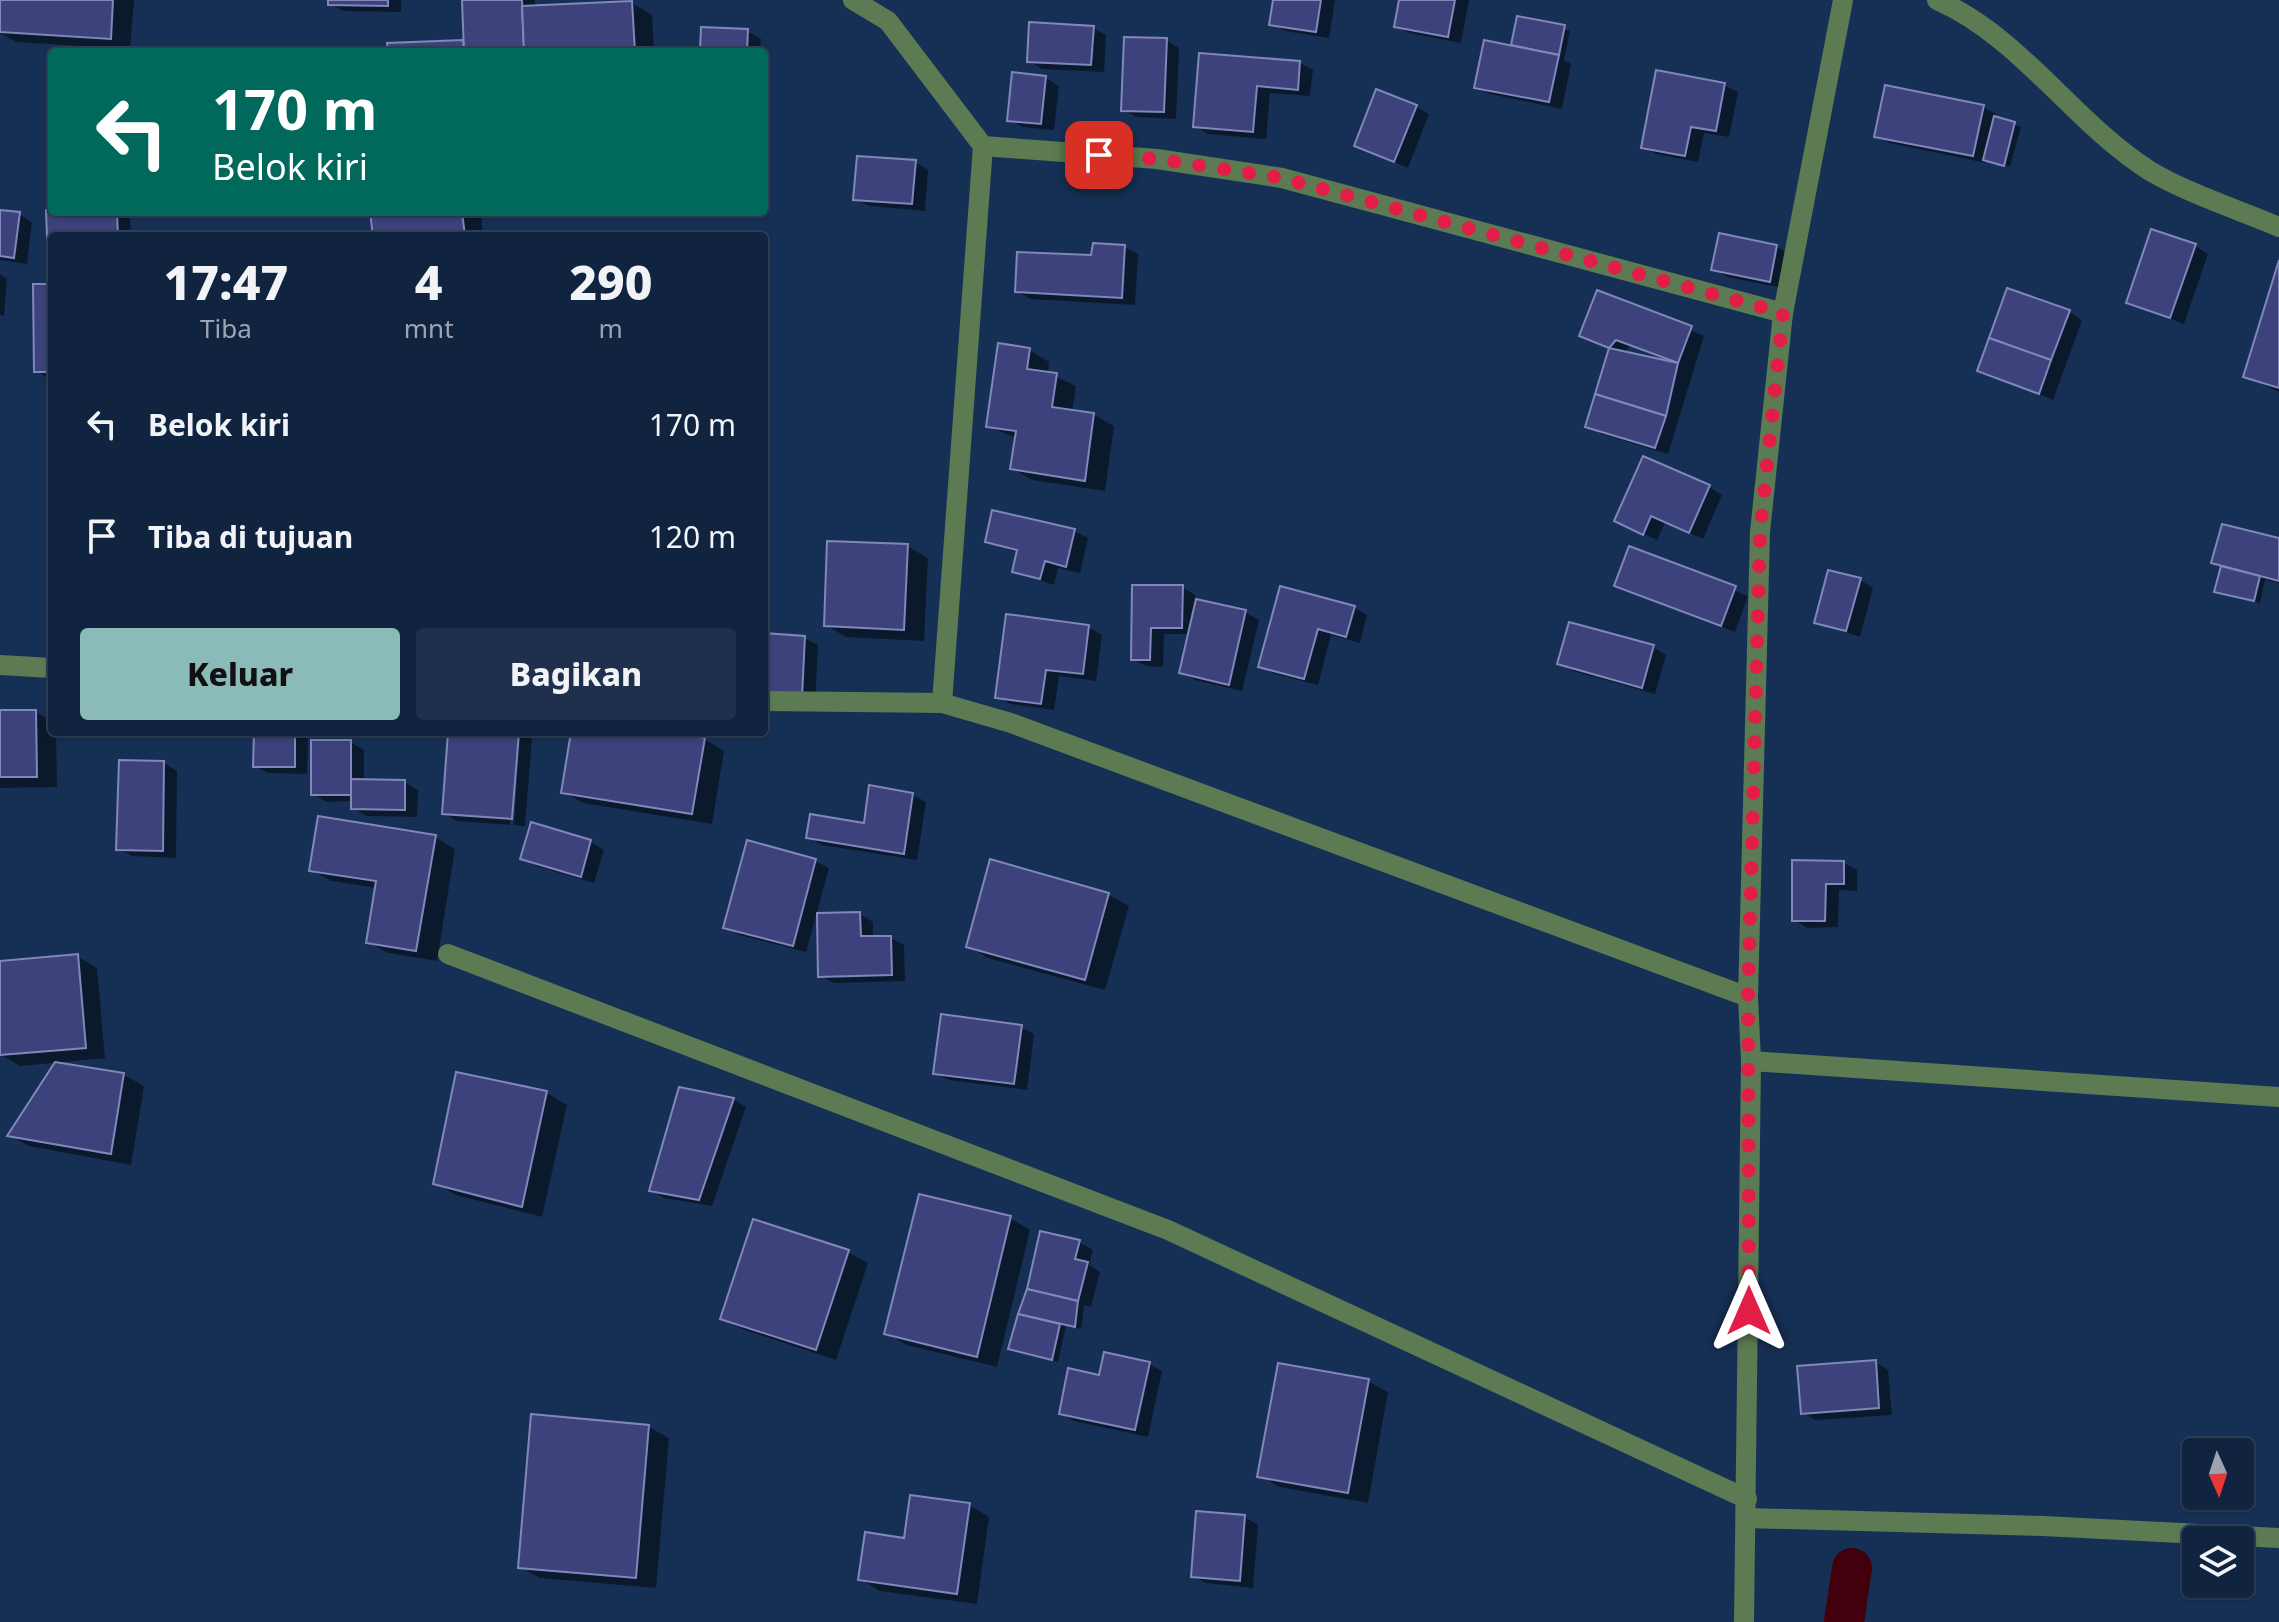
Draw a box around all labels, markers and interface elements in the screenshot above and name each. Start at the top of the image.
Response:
text: 170 m [212,70,377,146]
icon: left [80,80,184,184]
pin [1065,121,1133,189]
icon: arrive [1077,133,1121,177]
text: Belok kiri [212,142,368,191]
text: 17:47 [164,249,288,314]
text: 4 [415,249,443,314]
text: 290 [569,249,652,314]
text: Tiba [200,310,252,346]
text: mnt [404,310,454,346]
text: m [599,310,623,346]
icon: left [80,402,124,446]
text: Belok kiri [148,404,290,445]
text: 170 m [649,404,736,445]
icon: arrive [80,514,124,558]
text: Tiba di tujuan [148,516,353,557]
text: 120 m [649,516,736,557]
button: Keluar [80,628,400,720]
button: Bagikan [416,628,736,720]
position arrow [1707,1269,1791,1353]
north arrow [2182,1438,2254,1510]
map controls [2182,1438,2254,1598]
button: layers [2182,1526,2254,1598]

